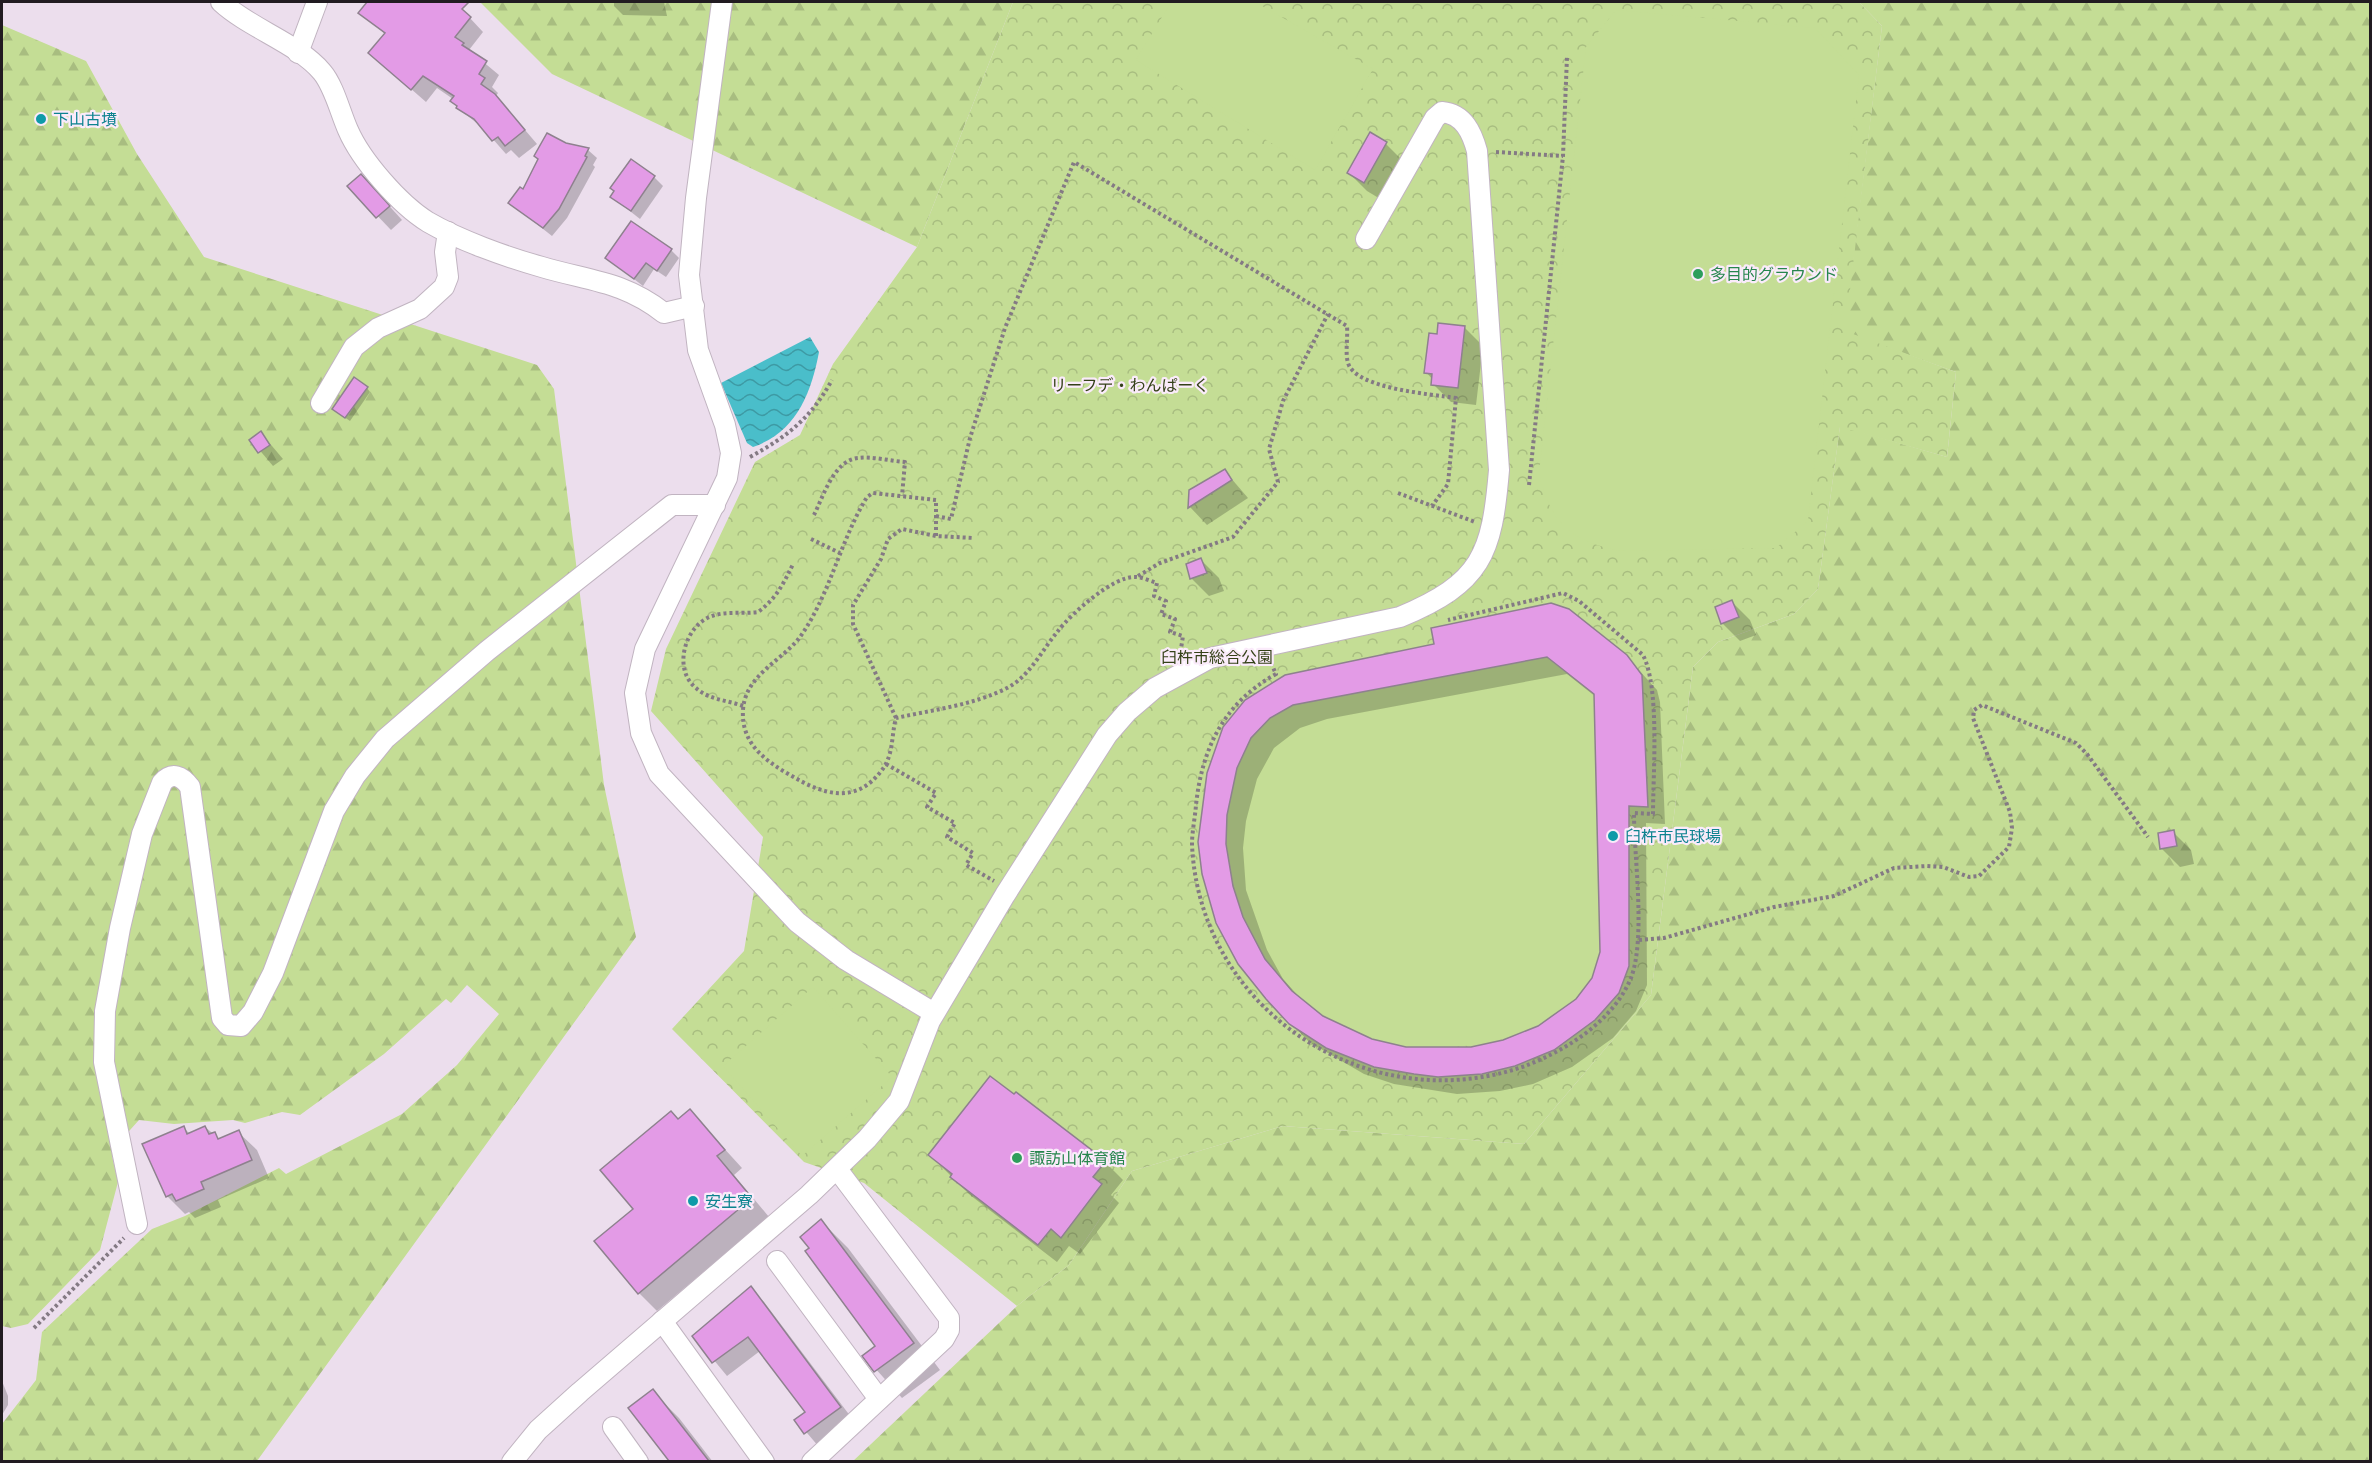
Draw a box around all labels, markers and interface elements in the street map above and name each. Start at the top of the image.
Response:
place label: 下山古墳 [53,109,117,128]
marker: 下山古墳 [34,112,48,126]
place label: 多目的グラウンド [1710,264,1838,283]
marker: 多目的グラウンド [1691,267,1705,281]
park label: リーフデ・わんぱーく [1050,375,1210,394]
park label: 臼杵市総合公園 [1161,647,1273,666]
place label: 臼杵市民球場 [1625,826,1721,845]
marker: 臼杵市民球場 [1606,829,1620,843]
place label: 諏訪山体育館 [1029,1148,1125,1167]
marker: 諏訪山体育館 [1010,1151,1024,1165]
place label: 安生寮 [705,1191,753,1210]
marker: 安生寮 [686,1194,700,1208]

